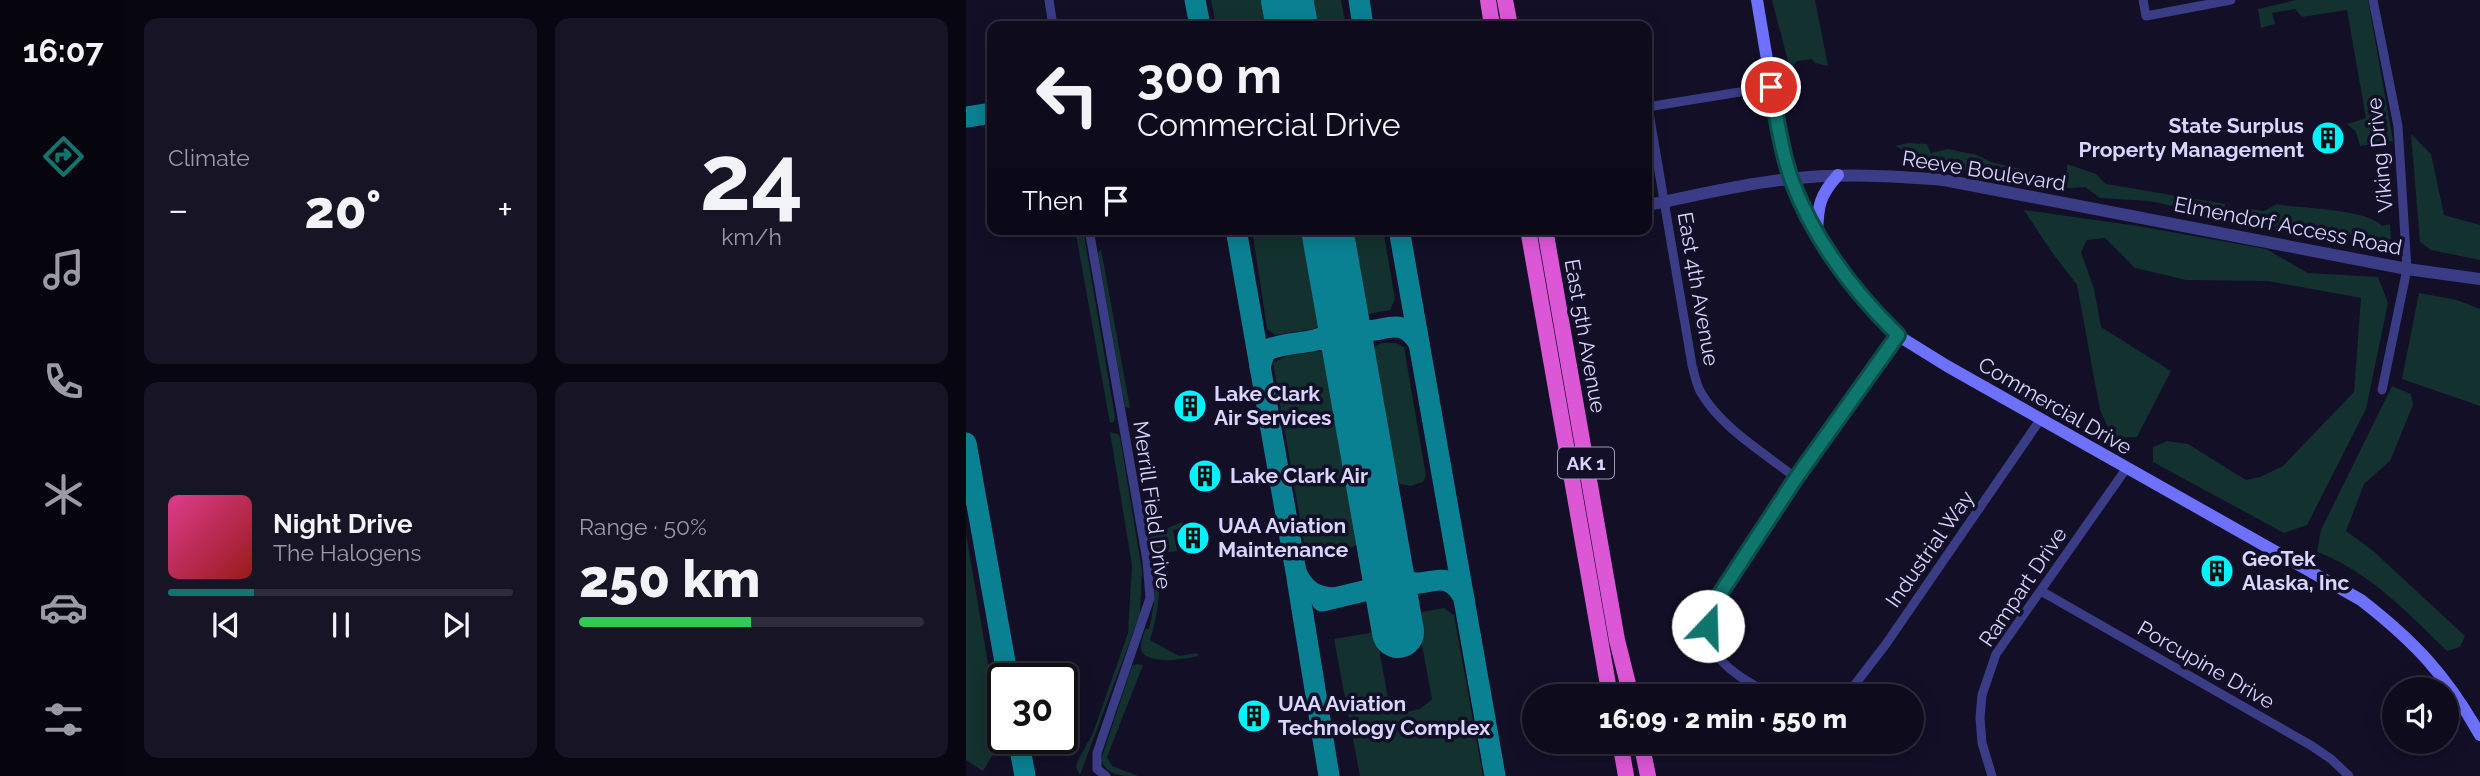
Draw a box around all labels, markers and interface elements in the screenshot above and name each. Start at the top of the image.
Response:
text: 16:07 [23,32,103,69]
text: 300 m [1137,47,1282,104]
icon: left [1022,49,1113,140]
pin [1741,57,1801,117]
icon: arrive [1752,68,1790,106]
street label: Viking Drive [2361,96,2398,214]
text: Commercial Drive [1137,106,1401,143]
place label: State Surplus Property Management [2079,113,2304,162]
building icon: State Surplus Property Management [2309,119,2347,157]
text: 24 [700,124,803,231]
icon: directions [39,132,88,181]
text: Climate [168,144,250,171]
street label: Reeve Boulevard [1900,145,2068,196]
text: 20° [305,179,381,240]
icon: arrive [1097,182,1135,220]
text: Then [1022,186,1083,216]
text: − [168,187,188,232]
text: + [497,187,513,232]
street label: Elmendorf Access Road [2172,191,2404,260]
street label: East 4th Avenue [1673,210,1724,368]
text: km/h [721,223,782,250]
icon: music [39,245,88,294]
street label: East 5th Avenue [1560,257,1611,415]
street label: Commercial Drive [1974,352,2136,460]
icon: phone [39,357,88,406]
place label: Lake Clark Air Services [1214,381,1331,430]
building icon: Lake Clark Air Services [1171,387,1209,425]
street label: Merrill Field Drive [1128,419,1177,591]
road number: AK 1 [1558,447,1614,478]
building icon: Lake Clark Air [1186,457,1224,495]
place label: Lake Clark Air [1230,463,1368,488]
icon: climate [39,470,88,519]
street label: Industrial Way [1880,486,1979,612]
text: Night Drive [273,509,412,539]
text: Range · 50% [579,513,707,540]
place label: UAA Aviation Maintenance [1218,513,1349,562]
building icon: UAA Aviation Maintenance [1174,519,1212,557]
street label: Rampart Drive [1973,522,2072,651]
text: The Halogens [273,539,421,566]
place label: GeoTek Alaska, Inc [2242,546,2349,595]
text: 250 km [579,548,760,609]
building icon: GeoTek Alaska, Inc [2198,552,2236,590]
icon: car [39,583,88,632]
position arrow [1671,589,1745,663]
icon: previous [207,606,245,644]
icon: pause [322,606,360,644]
icon: next [437,606,475,644]
street label: Porcupine Drive [2133,615,2279,714]
speed limit sign: 30 [987,663,1078,754]
map controls [2382,677,2459,754]
button: sound [2382,677,2459,754]
place label: UAA Aviation Technology Complex [1278,691,1491,740]
icon: filters [39,695,88,744]
building icon: UAA Aviation Technology Complex [1235,697,1273,735]
text: 16:09 · 2 min · 550 m [1599,704,1847,734]

